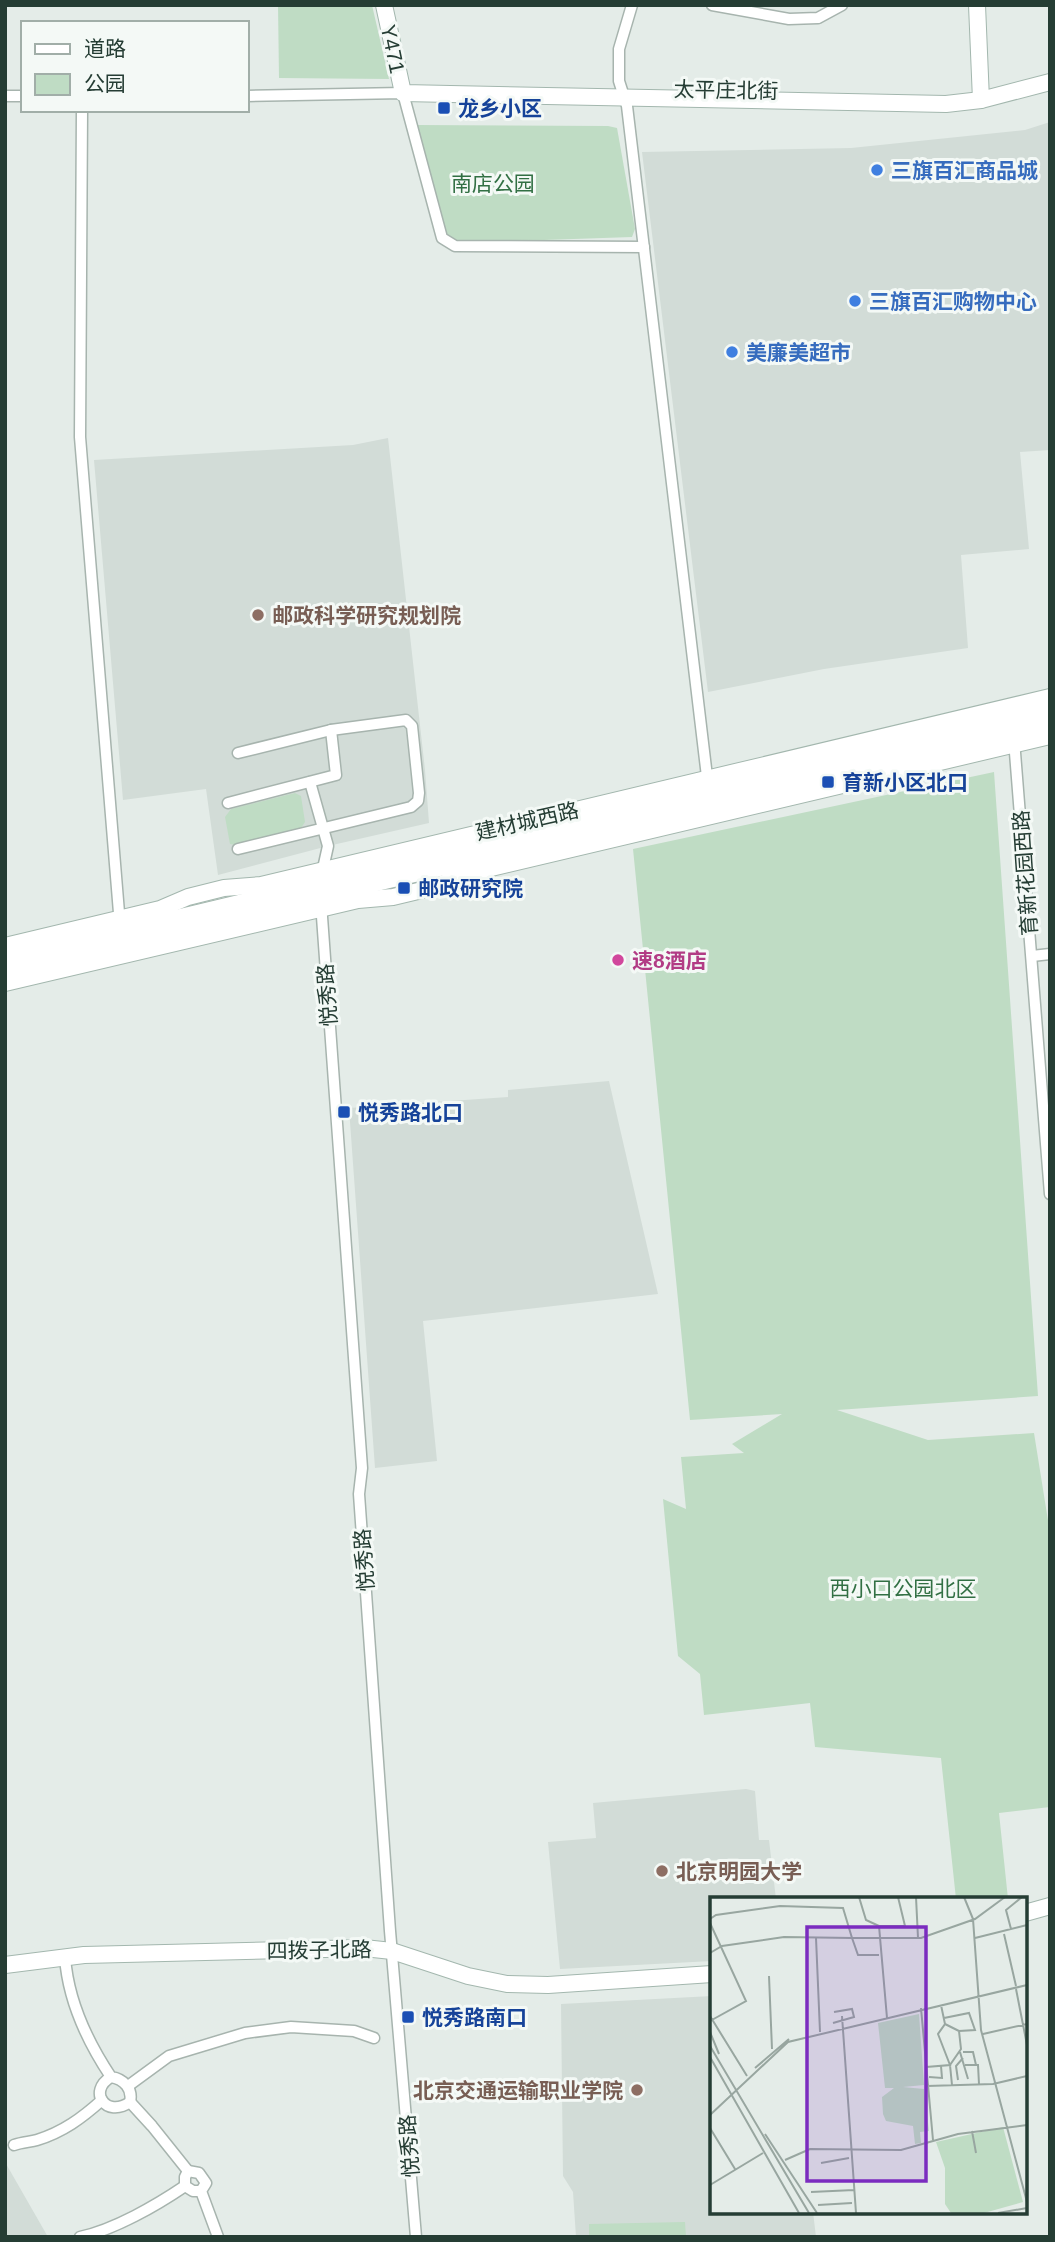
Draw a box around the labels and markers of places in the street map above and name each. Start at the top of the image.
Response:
place label: 龙乡小区 [458,97,542,120]
marker: 龙乡小区 [436,100,452,116]
place label: 三旗百汇商品城 [891,159,1038,182]
marker: 三旗百汇商品城 [869,162,885,178]
place label: 三旗百汇购物中心 [869,290,1037,313]
marker: 三旗百汇购物中心 [847,293,863,309]
place label: 美廉美超市 [746,341,851,364]
marker: 美廉美超市 [724,344,740,360]
place label: 邮政科学研究规划院 [272,604,461,627]
marker: 邮政科学研究规划院 [250,607,266,623]
place label: 育新小区北口 [842,771,968,794]
marker: 育新小区北口 [820,774,836,790]
place label: 邮政研究院 [418,877,523,900]
marker: 邮政研究院 [396,880,412,896]
place label: 速8酒店 [632,949,707,972]
marker: 速8酒店 [610,952,626,968]
place label: 悦秀路北口 [358,1101,463,1124]
marker: 悦秀路北口 [336,1104,352,1120]
place label: 北京明园大学 [676,1860,802,1883]
marker: 北京明园大学 [654,1863,670,1879]
place label: 悦秀路南口 [422,2006,527,2029]
marker: 悦秀路南口 [400,2009,416,2025]
place label: 北京交通运输职业学院 [413,2079,623,2102]
marker: 北京交通运输职业学院 [629,2082,645,2098]

